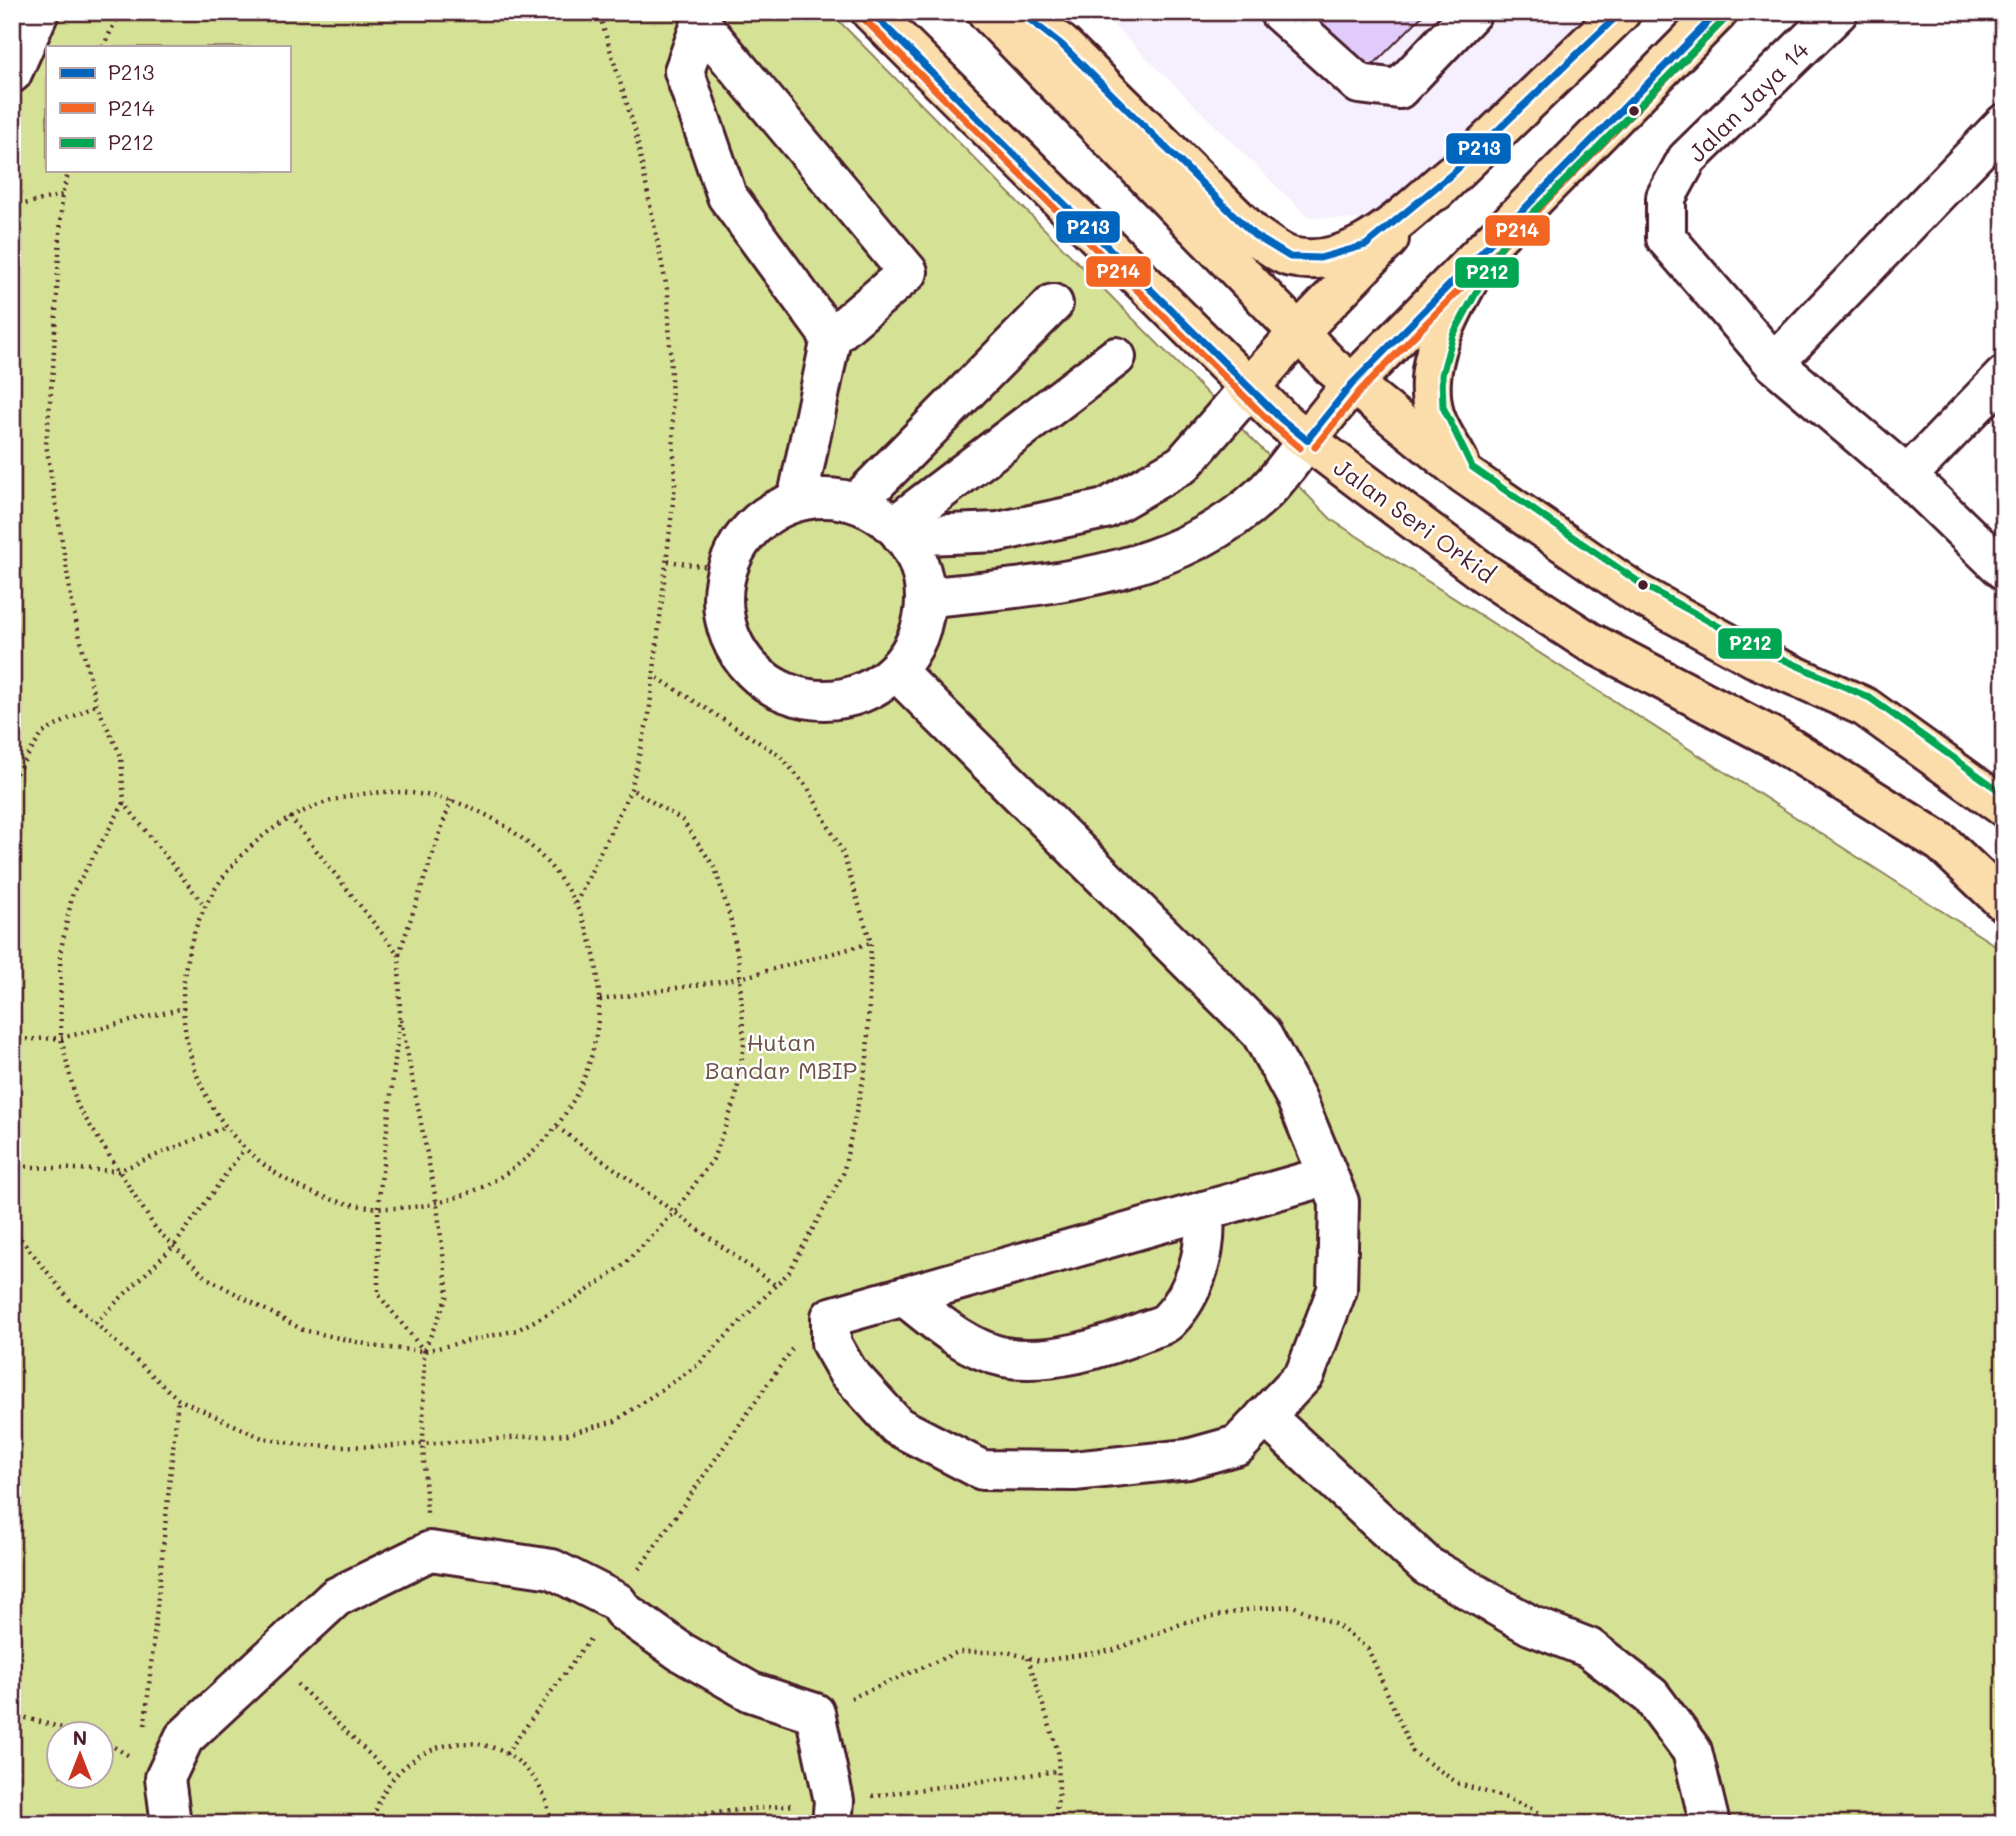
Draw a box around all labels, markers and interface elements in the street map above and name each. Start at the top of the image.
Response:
street label: Jalan Jaya 14 [1681,34,1815,168]
legend [46,46,290,172]
text: P213 [108,58,154,85]
text: P214 [108,94,155,121]
unlabelled marker [1627,104,1641,118]
text: P212 [108,128,154,155]
line badge: P213 [1445,132,1512,165]
text: P213 [1457,135,1501,160]
line badge: P213 [1055,210,1121,244]
text: P213 [1066,214,1110,239]
line badge: P214 [1484,214,1551,247]
text: P214 [1495,217,1539,242]
line badge: P214 [1085,255,1152,288]
line badge: P212 [1454,256,1520,289]
text: P214 [1096,258,1140,283]
text: P212 [1466,259,1508,284]
street label: Jalan Seri Orkid [1328,451,1502,589]
unlabelled marker [1636,578,1650,592]
line badge: P212 [1717,627,1783,660]
text: P212 [1729,630,1771,655]
park label: Hutan Bandar MBIP [705,1026,857,1085]
north arrow [46,1720,116,1790]
text: N [73,1725,87,1750]

